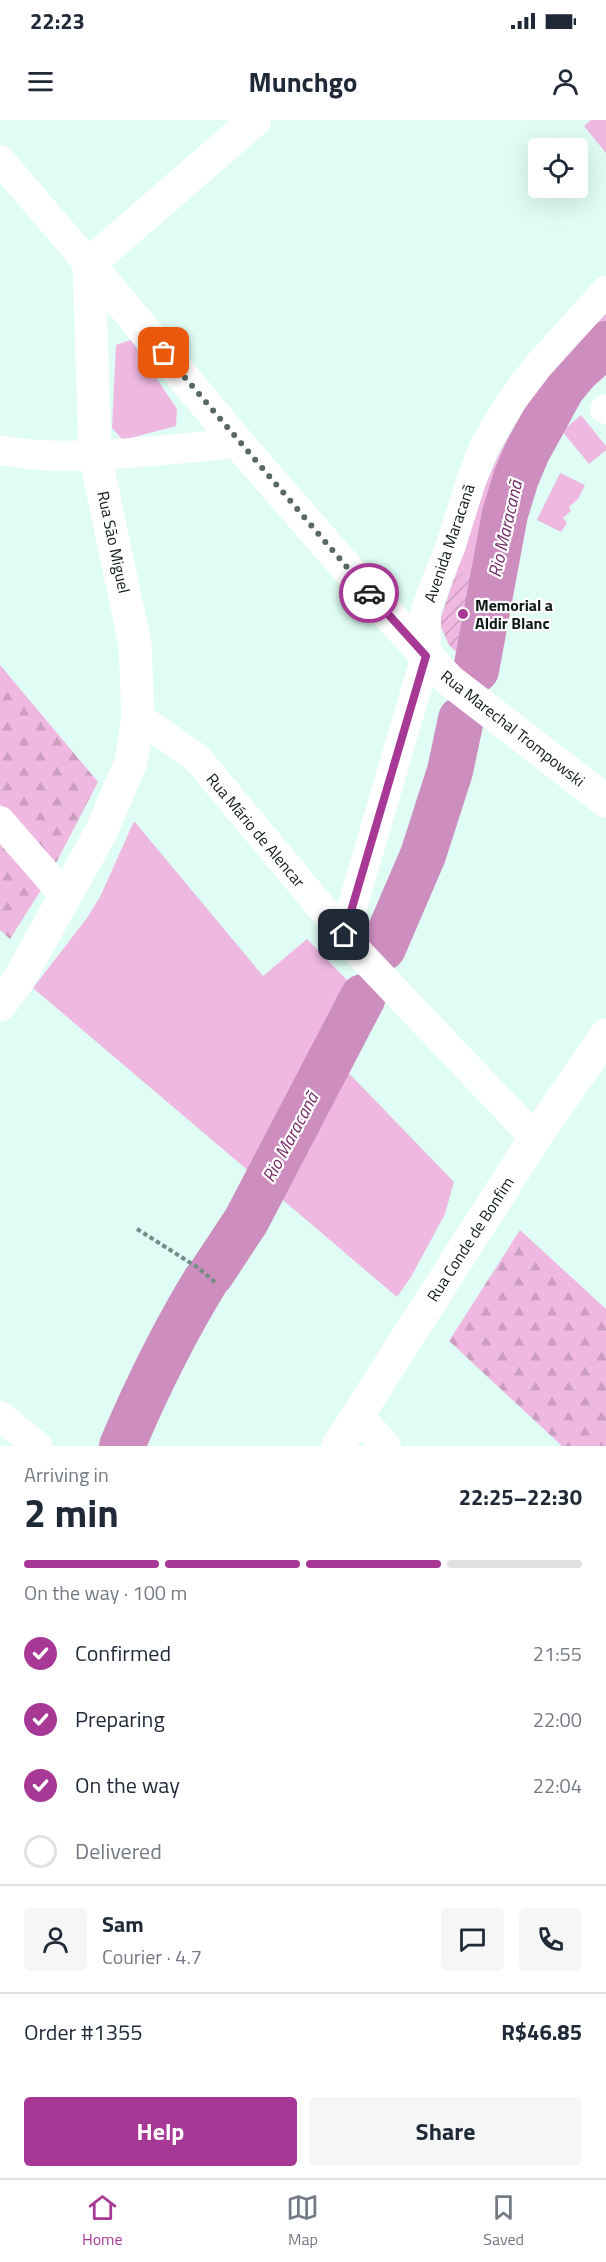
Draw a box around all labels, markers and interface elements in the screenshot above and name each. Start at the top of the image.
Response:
text: 22:23 [30,4,85,38]
text: Munchgo [249,61,357,102]
icon: menu [24,65,57,98]
icon: person [549,65,582,98]
map controls [528,138,588,198]
button: locate [528,138,588,198]
pin [138,327,189,378]
icon: bag [147,336,180,369]
water label: Rio Maracanã [481,476,530,580]
street label: Avenida Maracanã [418,481,480,605]
street label: Rua São Miguel [91,489,137,595]
courier [339,563,399,623]
icon: car [353,577,386,610]
place label: Memorial a Aldir Blanc [475,593,553,635]
marker: Memorial a Aldir Blanc [456,607,470,621]
street label: Rua Marechal Trompowski [436,664,590,792]
street label: Rua Mário de Alencar [201,768,311,893]
pin [318,909,369,960]
icon: home [327,918,360,951]
water label: Rio Maracanã [255,1086,326,1187]
street label: Rua Conde de Bonfim [421,1172,519,1306]
text: Arriving in [24,1459,109,1490]
text: 22:25–22:30 [459,1480,582,1514]
text: 2 min [24,1483,119,1542]
text: On the way · 100 m [24,1577,187,1608]
text: Confirmed [75,1636,171,1670]
icon: check [24,1637,57,1670]
text: 21:55 [533,1638,582,1669]
text: Preparing [75,1702,165,1736]
icon: check [24,1703,57,1736]
text: 22:00 [533,1704,582,1735]
text: On the way [75,1768,180,1802]
icon: check [24,1769,57,1802]
text: 22:04 [533,1770,582,1801]
text: Delivered [75,1834,162,1868]
text: Sam [102,1907,144,1941]
button: person [24,1908,87,1971]
button: chat [441,1908,504,1971]
button: phone [519,1908,582,1971]
text: Courier · 4.7 [102,1941,202,1972]
text: Order #1355 [24,2015,143,2049]
text: R$46.85 [501,2015,582,2049]
button: Help [24,2097,297,2166]
button: Share [309,2097,582,2166]
tab: Home [82,2191,123,2251]
tab: Map [286,2191,319,2251]
tab: Saved [483,2191,524,2251]

